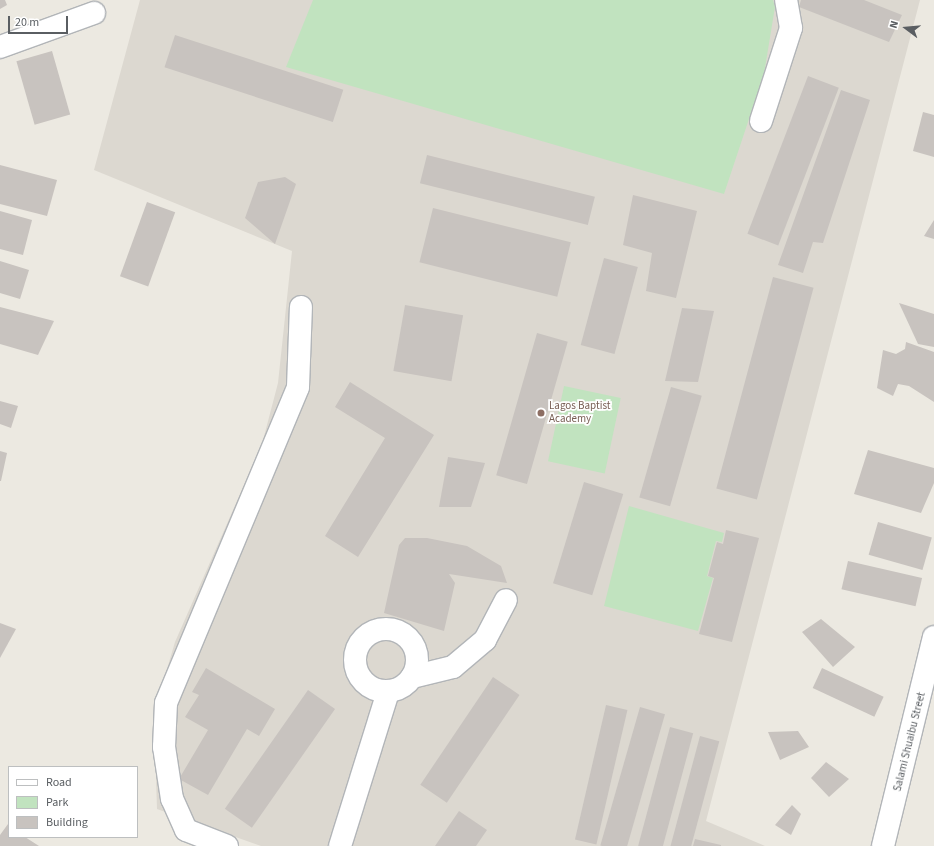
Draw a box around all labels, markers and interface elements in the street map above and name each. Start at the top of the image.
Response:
scale bar [10,8,70,34]
north arrow [886,8,926,48]
text: 20 m [15,14,39,31]
text: N [886,19,902,30]
place label: Lagos Baptist Academy [549,400,610,426]
marker: Lagos Baptist Academy [536,408,546,418]
street label: Salami Shuaibu Street [891,691,929,793]
legend [8,766,138,838]
text: Road [46,774,72,791]
text: Park [46,794,68,811]
text: Building [46,814,88,831]

